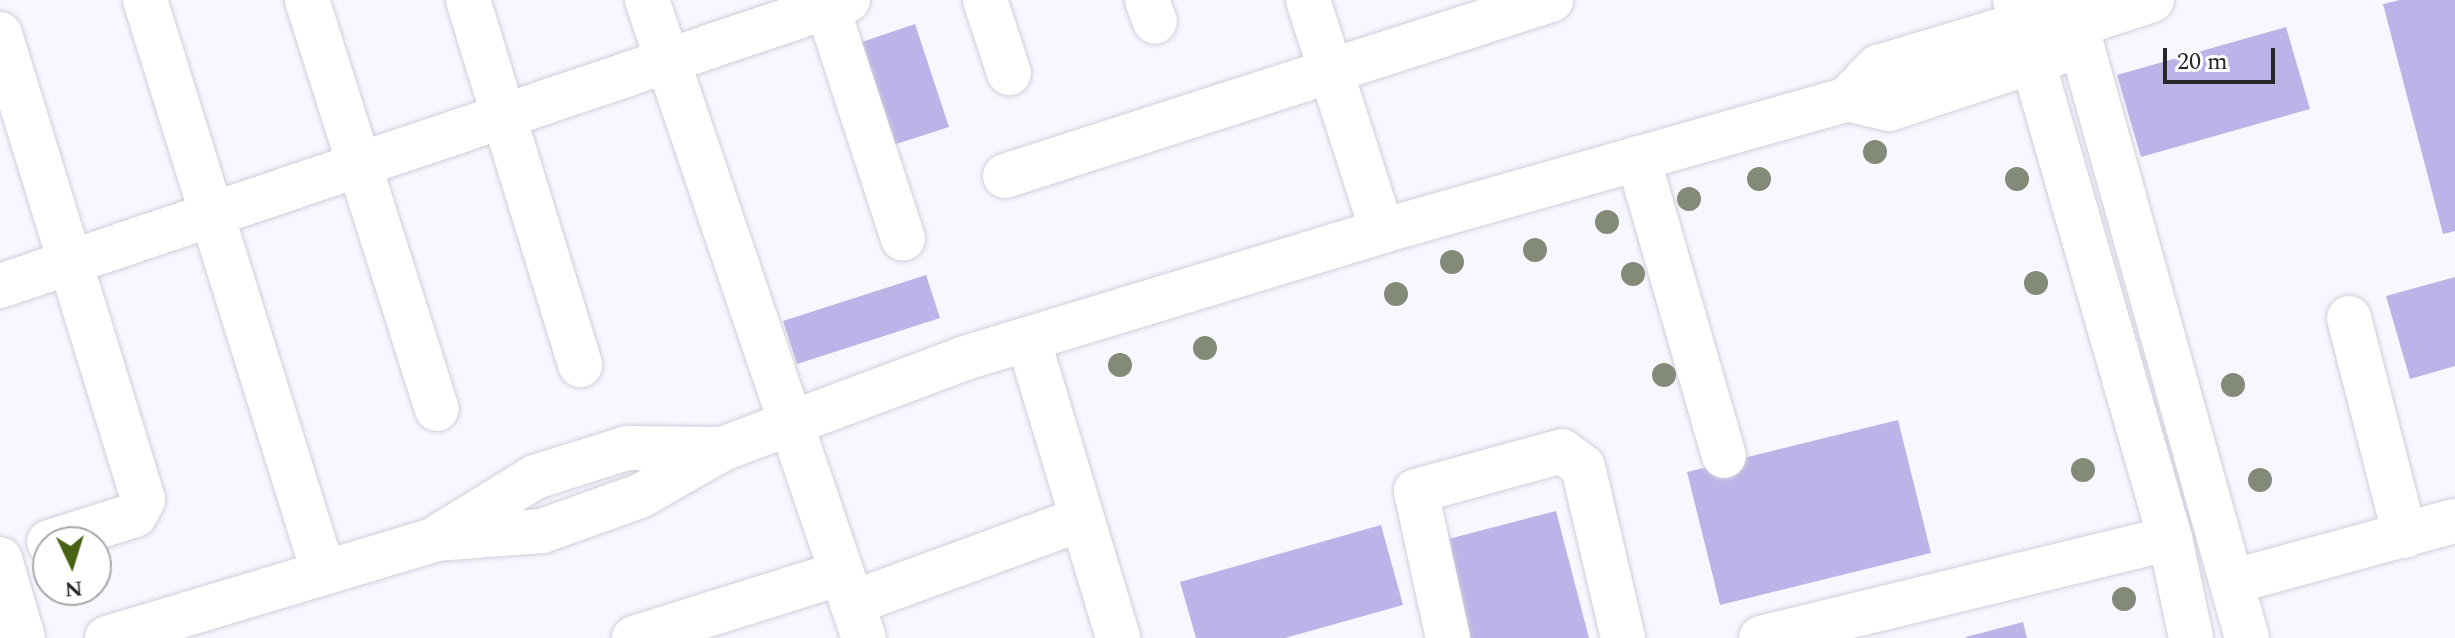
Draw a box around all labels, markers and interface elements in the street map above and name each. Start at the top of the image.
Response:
scale bar [2167,32,2279,82]
text: 20 m [2177,44,2228,80]
north arrow [32,526,112,606]
text: N [63,571,84,606]

